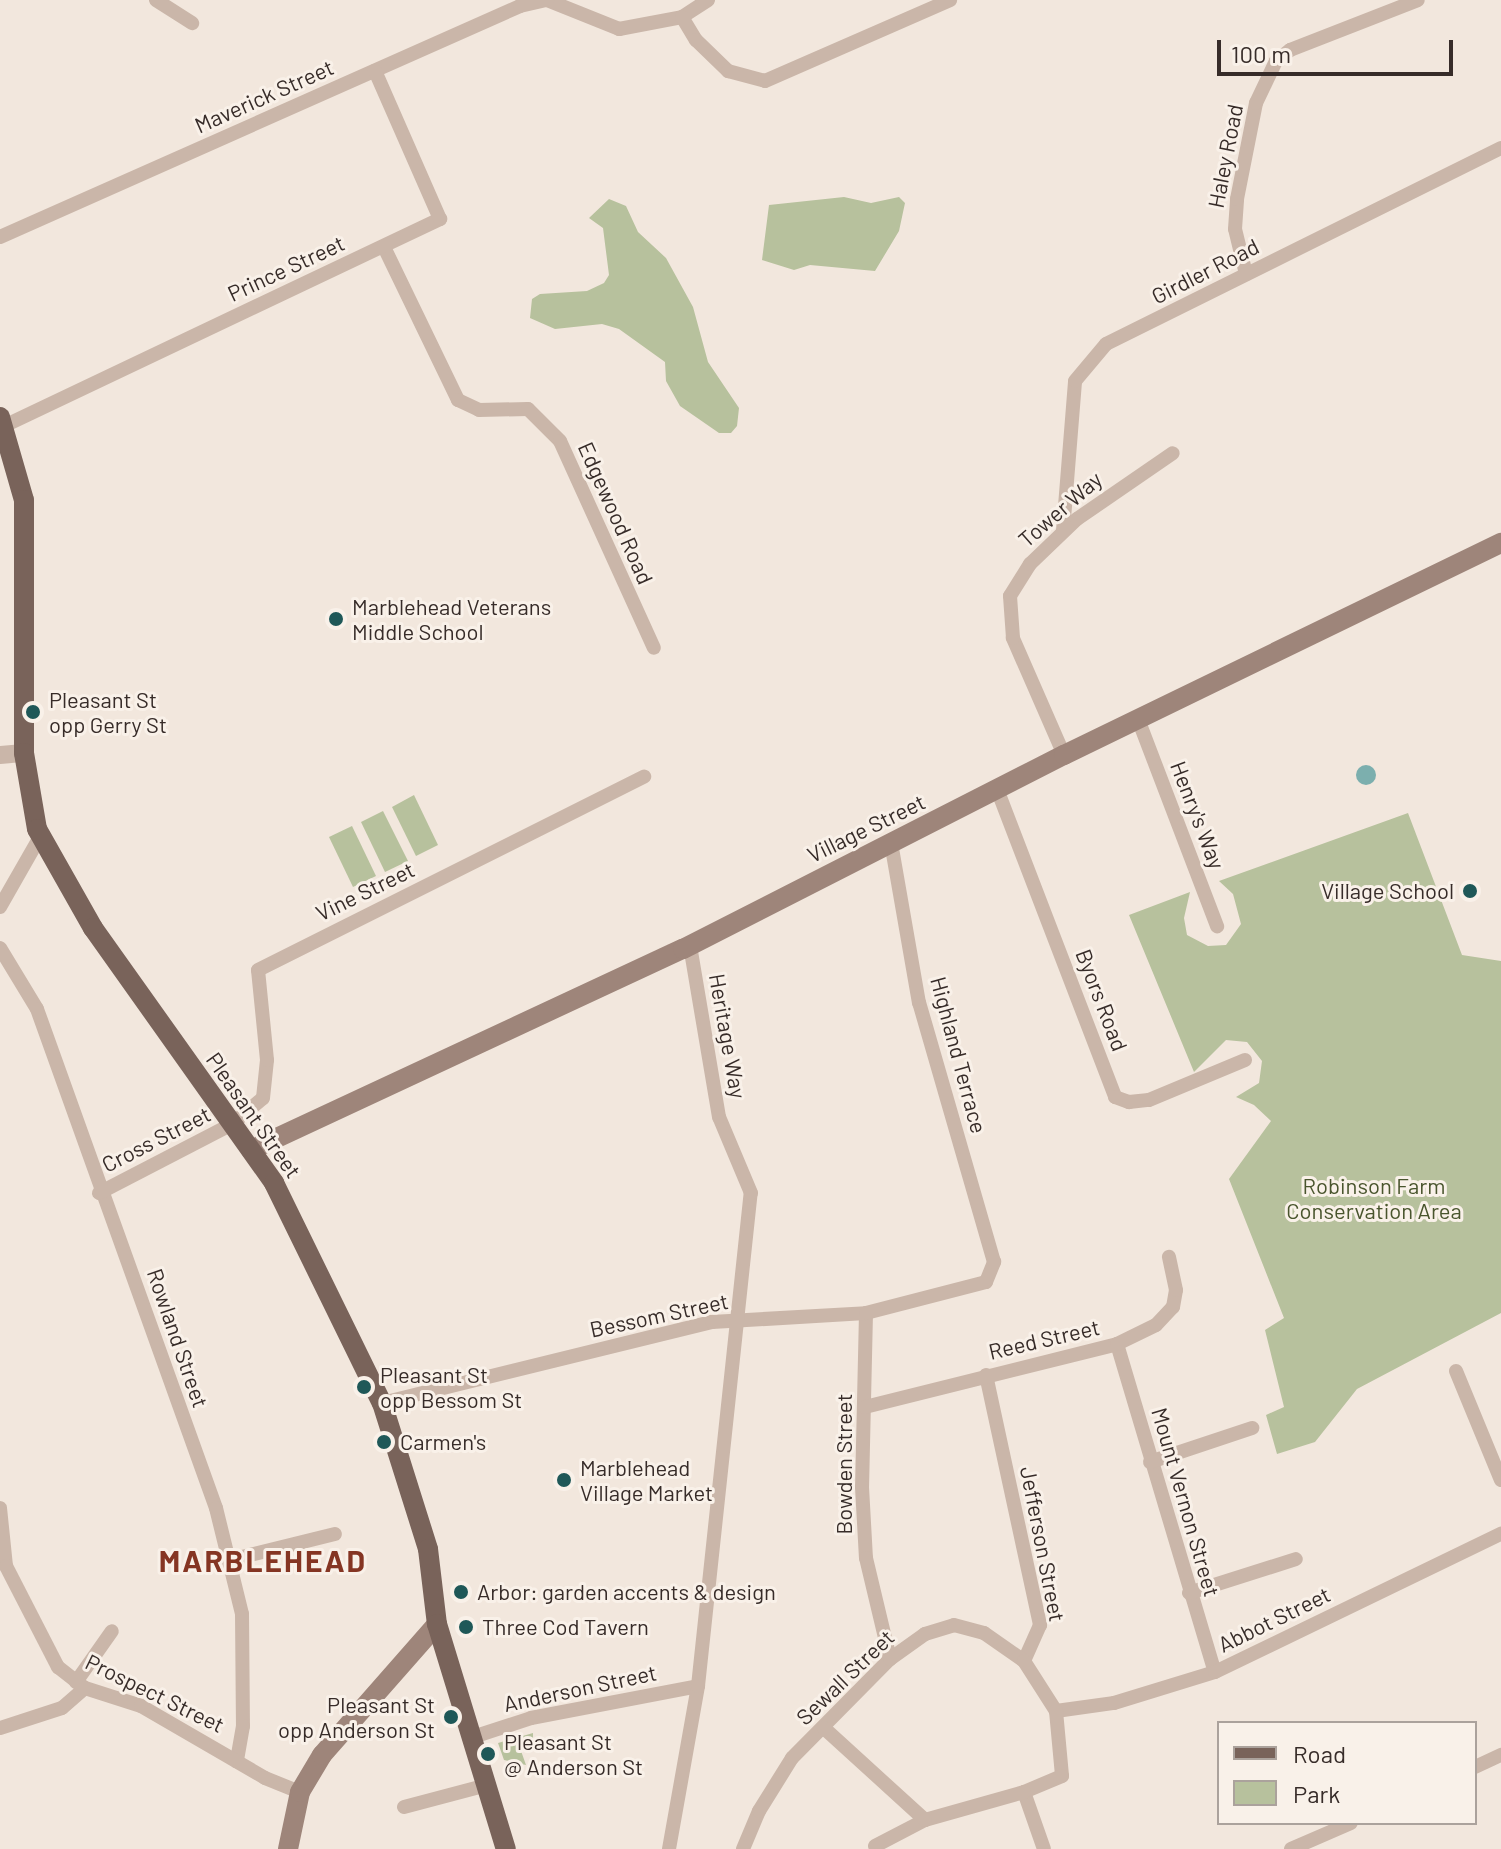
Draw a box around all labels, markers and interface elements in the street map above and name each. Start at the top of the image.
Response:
scale bar [1221,24,1457,74]
text: 100 m [1231,39,1291,68]
street label: Maverick Street [190,54,338,138]
street label: Haley Road [1202,102,1248,210]
street label: Prince Street [223,229,349,307]
street label: Girdler Road [1147,233,1263,309]
street label: Edgewood Road [573,438,659,588]
street label: Tower Way [1013,466,1107,552]
place label: Marblehead Veterans Middle School [352,593,551,644]
marker: Marblehead Veterans Middle School [327,610,345,628]
place label: Pleasant St opp Gerry St [49,686,167,738]
marker: Pleasant St opp Gerry St [24,703,42,721]
street label: Henry's Way [1165,757,1231,873]
street label: Village Street [803,788,929,868]
street label: Vine Street [311,856,419,926]
place label: Village School [1321,878,1454,904]
marker: Village School [1461,882,1479,900]
street label: Byors Road [1071,945,1133,1055]
street label: Heritage Way [704,971,752,1101]
street label: Highland Terrace [925,974,993,1136]
street label: Pleasant Street [201,1047,307,1183]
street label: Cross Street [97,1100,215,1178]
park label: Robinson Farm Conservation Area [1286,1172,1462,1224]
street label: Rowland Street [142,1265,214,1411]
street label: Bessom Street [587,1287,731,1343]
street label: Reed Street [986,1313,1102,1365]
place label: Pleasant St opp Bessom St [380,1361,522,1412]
marker: Pleasant St opp Bessom St [355,1378,373,1396]
street label: Bowden Street [831,1394,857,1534]
street label: Mount Vernon Street [1146,1404,1226,1600]
place label: Carmen's [400,1429,486,1455]
marker: Carmen's [375,1433,393,1451]
place label: Marblehead Village Market [580,1454,713,1506]
street label: Jefferson Street [1015,1464,1071,1624]
marker: Marblehead Village Market [555,1471,573,1489]
district label: MARBLEHEAD [159,1542,367,1578]
place label: Arbor: garden accents & design [477,1579,776,1605]
street label: Abbot Street [1214,1580,1334,1658]
marker: Arbor: garden accents & design [452,1583,470,1601]
place label: Three Cod Tavern [482,1614,649,1640]
marker: Three Cod Tavern [457,1618,475,1636]
street label: Sewall Street [791,1624,899,1730]
street label: Prospect Street [81,1648,229,1738]
street label: Anderson Street [501,1659,659,1717]
place label: Pleasant St opp Anderson St [278,1691,435,1742]
marker: Pleasant St opp Anderson St [442,1708,460,1726]
legend [1217,1721,1477,1825]
place label: Pleasant St @ Anderson St [504,1728,643,1780]
text: Road [1293,1739,1346,1768]
marker: Pleasant St @ Anderson St [479,1745,497,1763]
text: Park [1293,1779,1340,1808]

